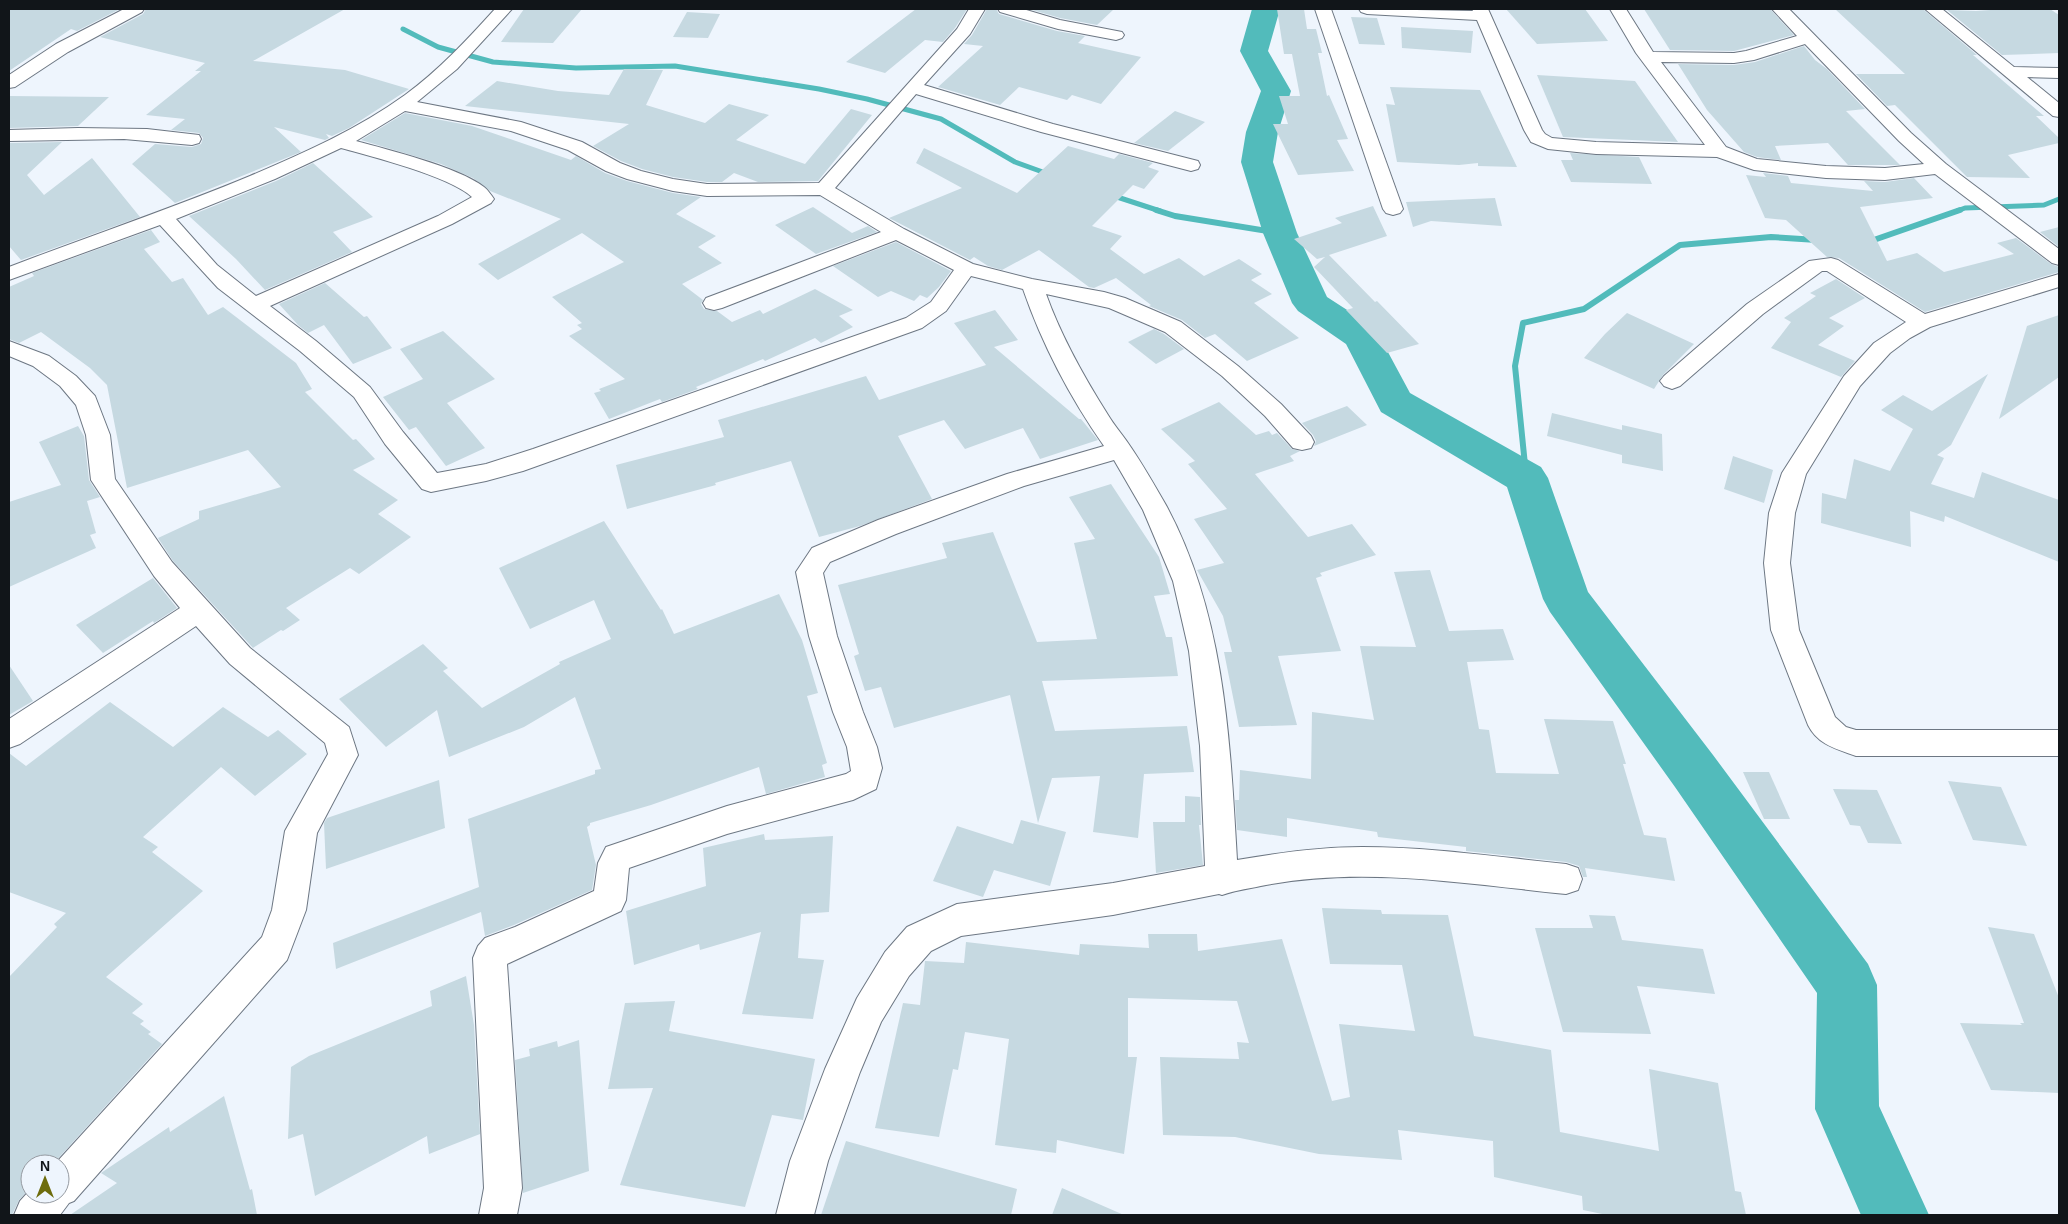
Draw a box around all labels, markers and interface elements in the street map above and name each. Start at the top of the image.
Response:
north arrow [20,1154,70,1204]
text: N [40,1158,50,1174]

